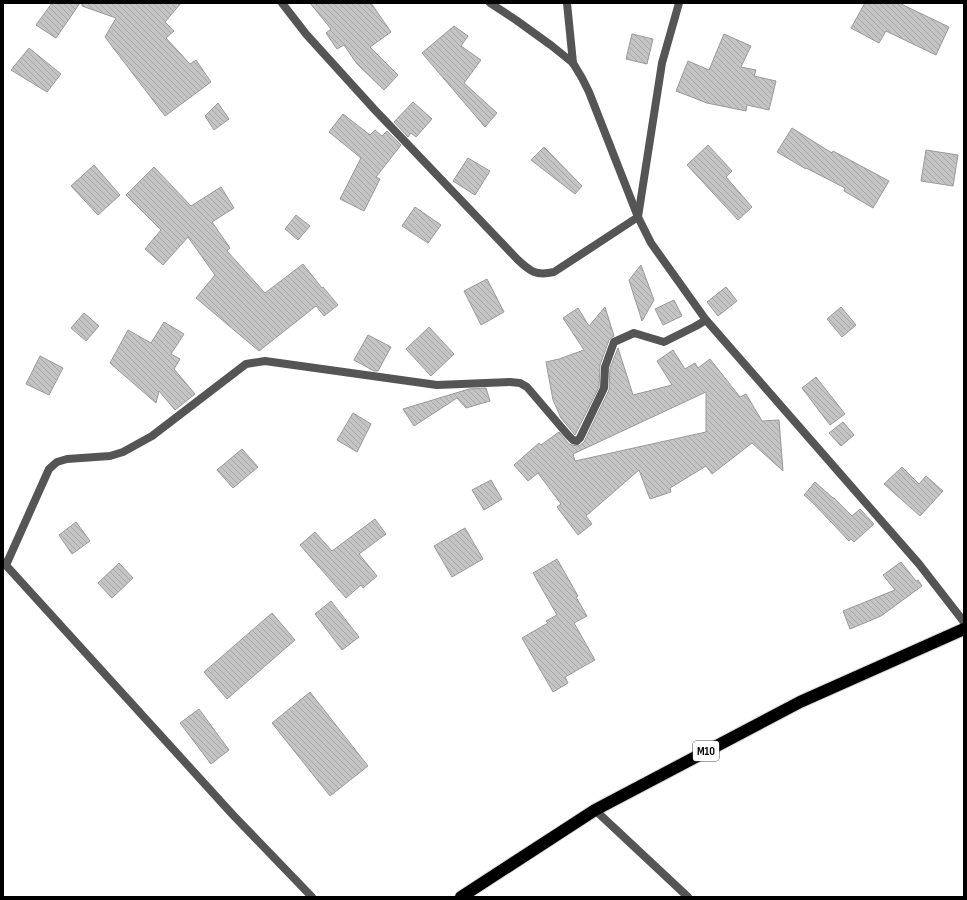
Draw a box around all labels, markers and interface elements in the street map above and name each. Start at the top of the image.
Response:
road number: M10 [693,741,719,761]

